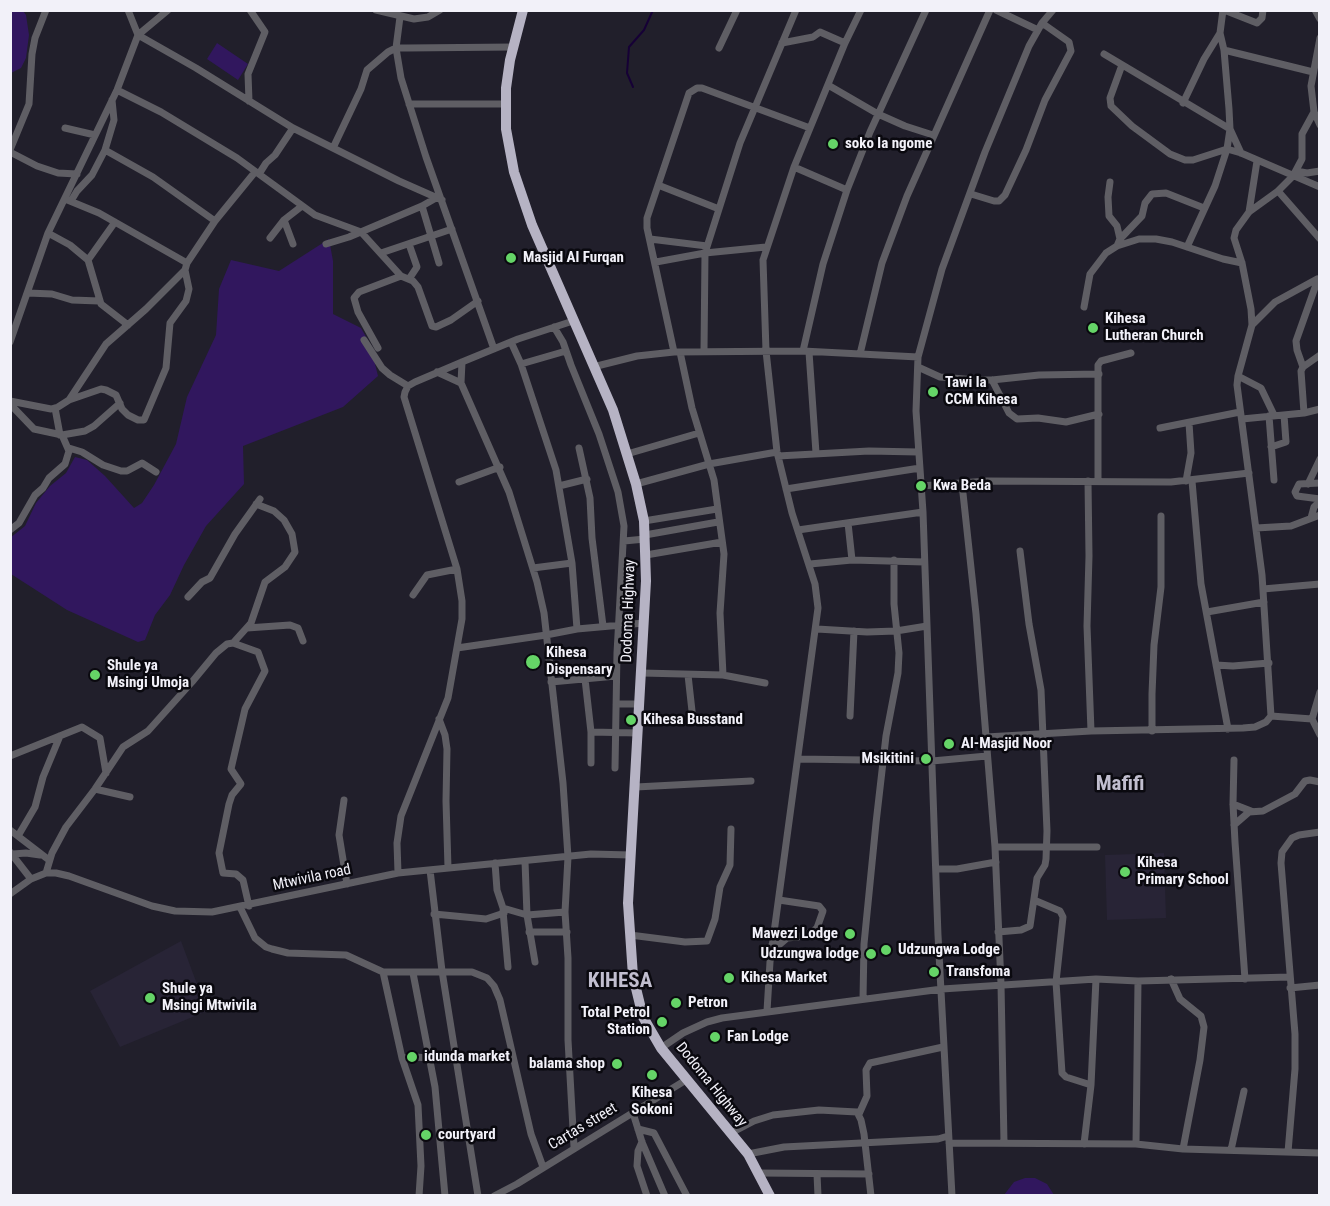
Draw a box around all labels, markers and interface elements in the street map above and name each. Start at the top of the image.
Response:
place label: soko la ngome [845,135,932,153]
marker: soko la ngome [826,137,840,151]
place label: Masjid Al Furqan [523,249,624,267]
marker: Masjid Al Furqan [504,251,518,265]
place label: Kihesa Lutheran Church [1105,310,1204,345]
marker: Kihesa Lutheran Church [1086,321,1100,335]
place label: Tawi la CCM Kihesa [945,374,1017,409]
marker: Tawi la CCM Kihesa [926,385,940,399]
place label: Kwa Beda [933,477,991,495]
marker: Kwa Beda [914,479,928,493]
street label: Dodoma Highway [618,559,640,663]
place label: Kihesa Dispensary [546,644,613,679]
marker: Kihesa Dispensary [524,653,542,671]
place label: Shule ya Msingi Umoja [107,657,189,692]
marker: Shule ya Msingi Umoja [88,668,102,682]
place label: Kihesa Busstand [643,711,743,729]
marker: Kihesa Busstand [624,713,638,727]
place label: Al-Masjid Noor [961,735,1052,753]
marker: Al-Masjid Noor [942,737,956,751]
place label: Msikitini [862,750,914,768]
marker: Msikitini [919,752,933,766]
district label: Mafifi [1096,772,1144,798]
place label: Kihesa Primary School [1137,854,1229,889]
street label: Mtwivila road [271,861,353,895]
marker: Kihesa Primary School [1118,865,1132,879]
place label: Mawezi Lodge [752,925,838,943]
marker: Mawezi Lodge [843,927,857,941]
place label: Udzungwa Lodge [898,941,1000,959]
marker: Udzungwa Lodge [879,943,893,957]
place label: Udzungwa lodge [760,945,859,963]
marker: Udzungwa lodge [864,947,878,961]
place label: Transfoma [946,963,1010,981]
marker: Transfoma [927,965,941,979]
district label: KIHESA [588,969,652,995]
place label: Kihesa Market [741,969,827,987]
marker: Kihesa Market [722,971,736,985]
place label: Shule ya Msingi Mtwivila [162,980,257,1015]
marker: Shule ya Msingi Mtwivila [143,991,157,1005]
place label: Petron [688,994,728,1012]
marker: Petron [669,996,683,1010]
place label: Total Petrol Station [581,1004,650,1039]
marker: Total Petrol Station [655,1015,669,1029]
place label: Fan Lodge [727,1028,789,1046]
marker: Fan Lodge [708,1030,722,1044]
street label: Dodoma Highway [671,1039,751,1131]
place label: idunda market [424,1048,510,1066]
marker: idunda market [405,1050,419,1064]
place label: balama shop [529,1055,605,1073]
marker: balama shop [610,1057,624,1071]
marker: Kihesa Sokoni [645,1068,659,1082]
place label: Kihesa Sokoni [631,1084,673,1119]
street label: Cartas street [545,1100,621,1154]
place label: courtyard [438,1126,496,1144]
marker: courtyard [419,1128,433,1142]

